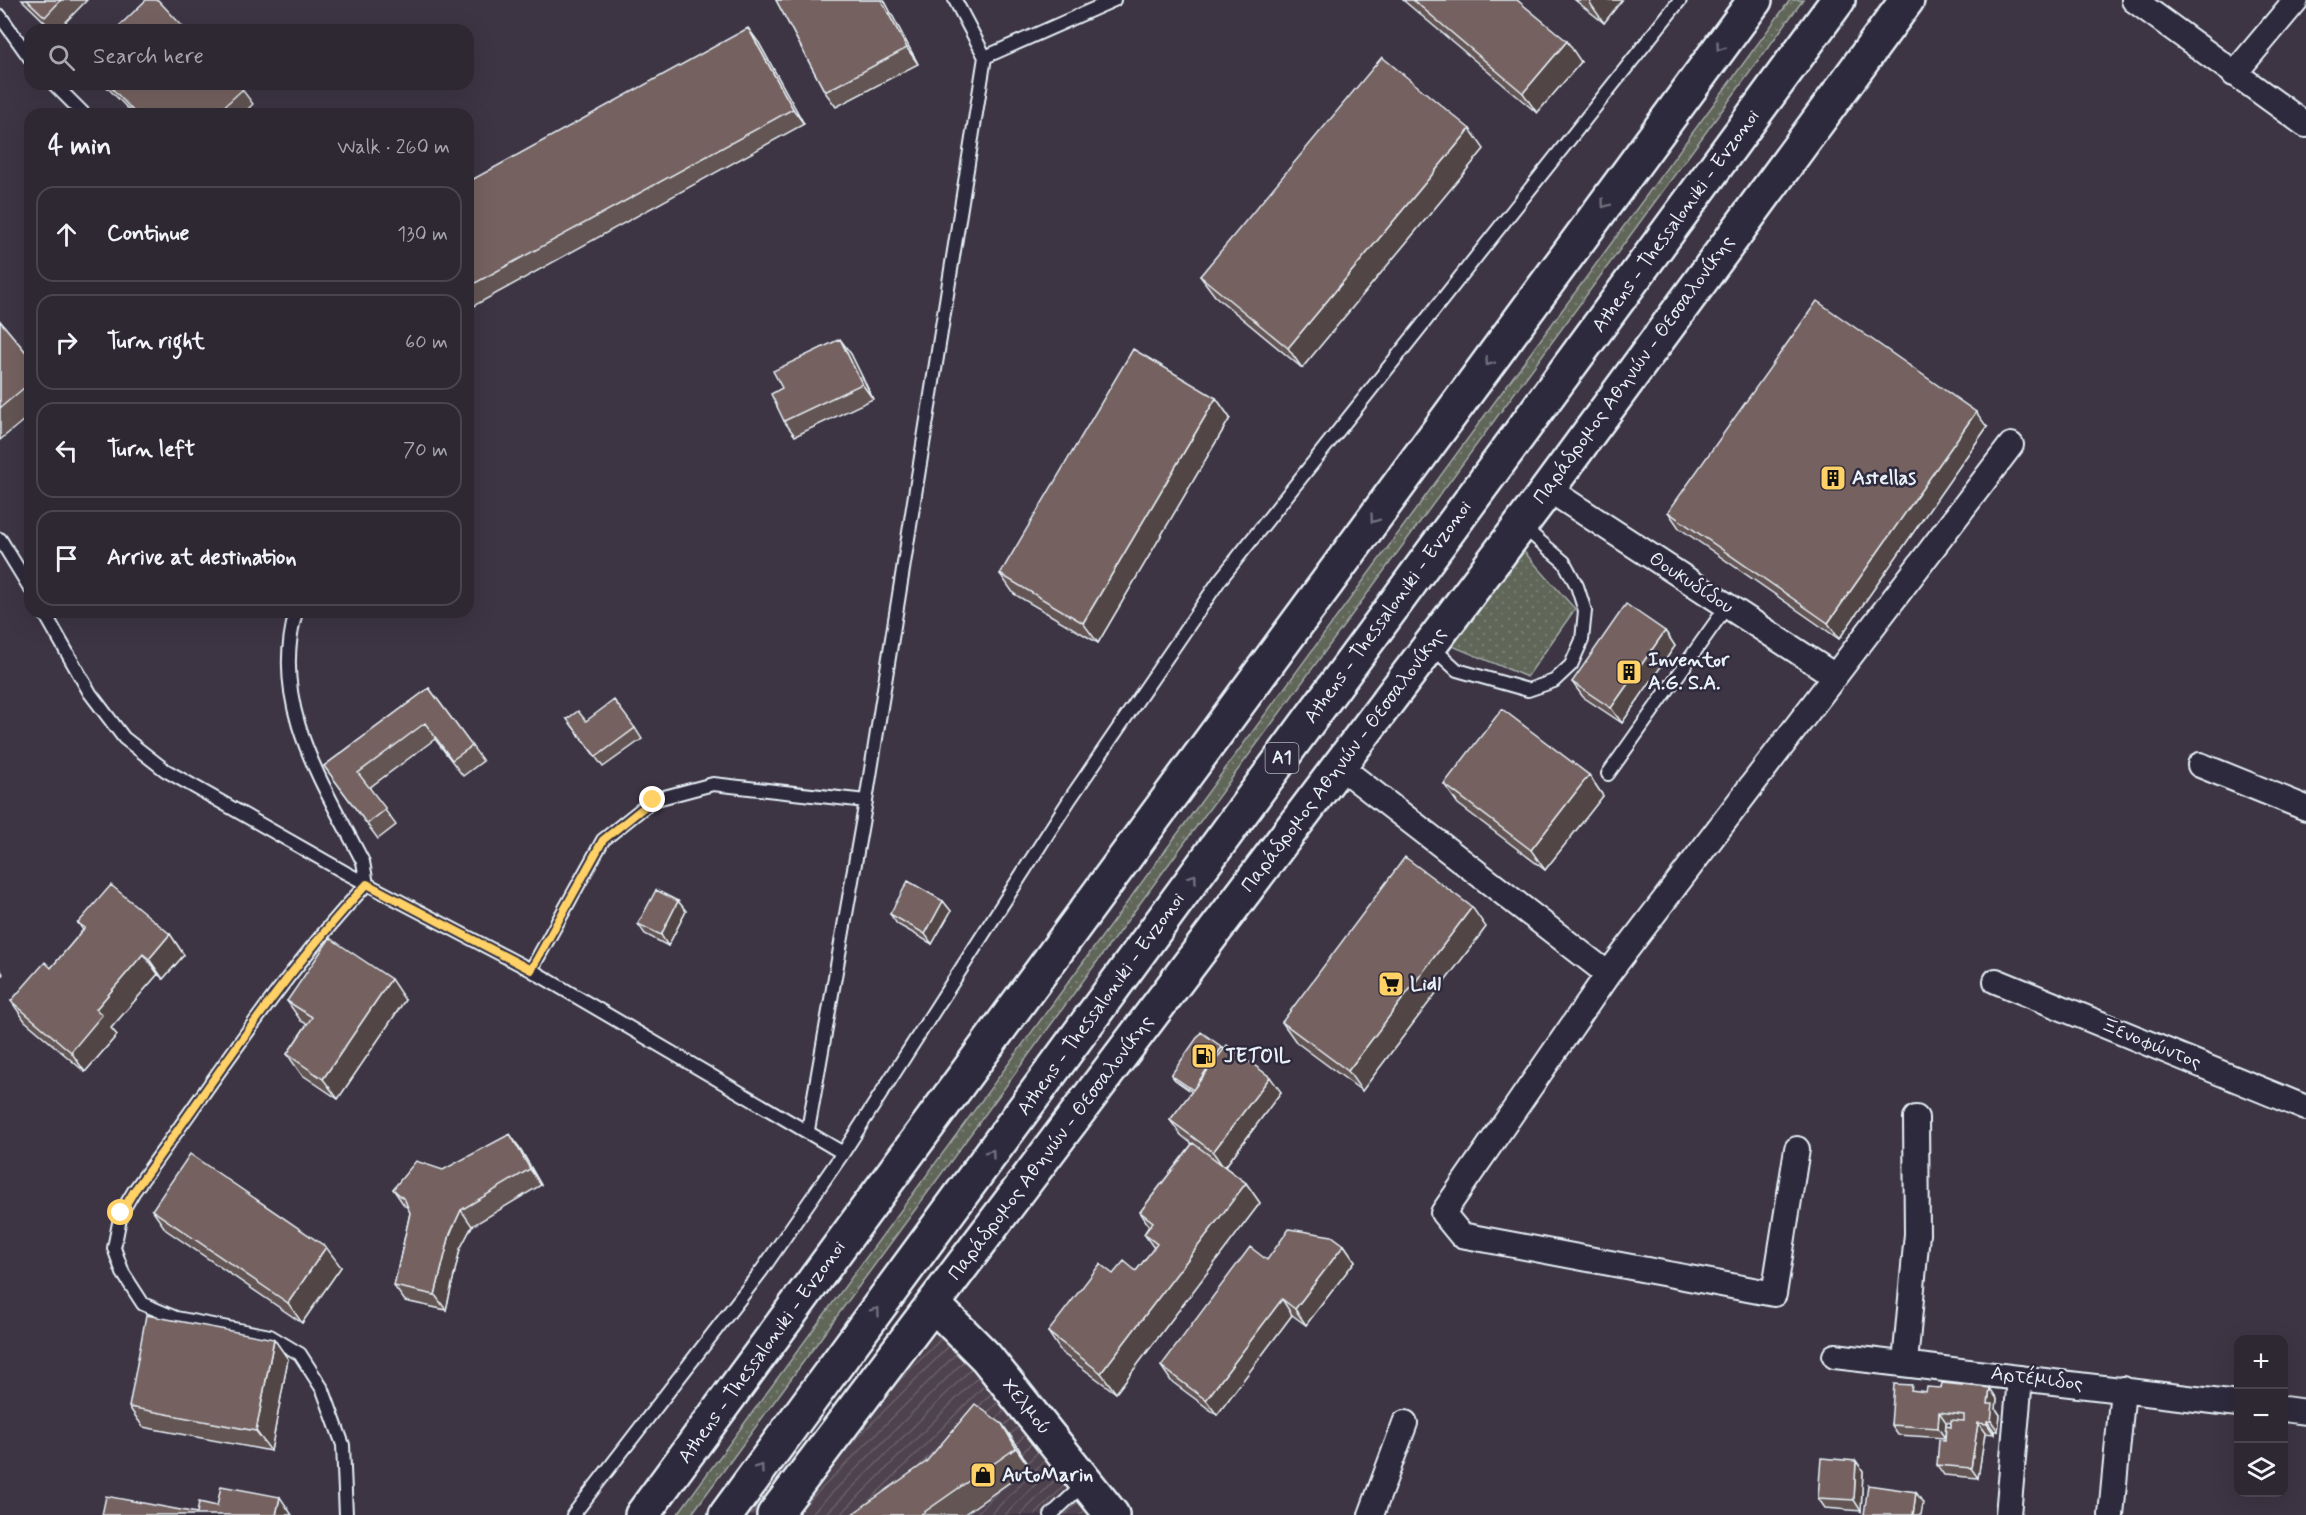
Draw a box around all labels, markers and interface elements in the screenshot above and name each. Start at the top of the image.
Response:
search box [24,24,474,90]
icon: search [45,41,78,74]
one-way arrow [1716,41,1727,52]
text: Search here [93,43,204,71]
street label: Athens - Thessaloniki - Evzonoi [1586,104,1766,338]
text: 4 min [48,130,111,164]
text: Walk · 260 m [337,134,450,161]
one-way arrow [1601,198,1612,209]
icon: ahead [50,218,83,251]
text: Continue [107,220,189,248]
text: 130 m [397,221,448,248]
street label: Παράδρομος Αθηνών - Θεσσαλονίκης [1527,230,1741,510]
icon: right [50,326,83,359]
text: Turn right [107,328,205,356]
text: 60 m [405,329,448,356]
one-way arrow [1485,355,1496,366]
icon: left [50,434,83,467]
text: Turn left [107,436,195,464]
text: 70 m [403,437,448,464]
building icon: Astellas [1818,463,1848,493]
place label: Astellas [1852,465,1916,492]
street label: Athens - Thessaloniki - Evzonoi [1298,495,1478,729]
one-way arrow [1370,512,1381,523]
icon: arrive [50,542,83,575]
text: Arrive at destination [107,544,297,572]
street label: Θουκυδίδου [1643,545,1739,621]
street label: Παράδρομος Αθηνών - Θεσσαλονίκης [1235,621,1453,898]
place label: Inventor A.G. S.A. [1648,647,1730,697]
building icon: Inventor A.G. S.A. [1614,657,1644,687]
road number: Α1 [1266,743,1298,773]
route end [639,786,665,812]
one-way arrow [1186,873,1197,884]
street label: Athens - Thessaloniki - Evzonoi [1011,887,1191,1121]
supermarket icon: Lidl [1376,969,1406,999]
place label: Lidl [1410,971,1441,998]
street label: Παράδρομος Αθηνών - Θεσσαλονίκης [942,1009,1160,1286]
street label: Ξενοφώντος [2097,1012,2205,1076]
fuel station icon: JETOIL [1189,1041,1219,1071]
place label: JETOIL [1224,1043,1291,1070]
one-way arrow [984,1149,995,1160]
route start [107,1199,133,1225]
street label: Athens - Thessaloniki - Evzonoi [672,1235,852,1469]
one-way arrow [868,1306,879,1317]
map controls [2234,1335,2288,1497]
button: + [2234,1335,2288,1389]
street label: Αρτέμιδος [1989,1360,2085,1398]
street label: Χελμού [995,1373,1057,1441]
button: − [2234,1389,2288,1443]
button: layers [2234,1443,2288,1497]
shop icon: AutoMarin [968,1460,998,1490]
place label: AutoMarin [1002,1462,1093,1489]
one-way arrow [753,1463,764,1474]

